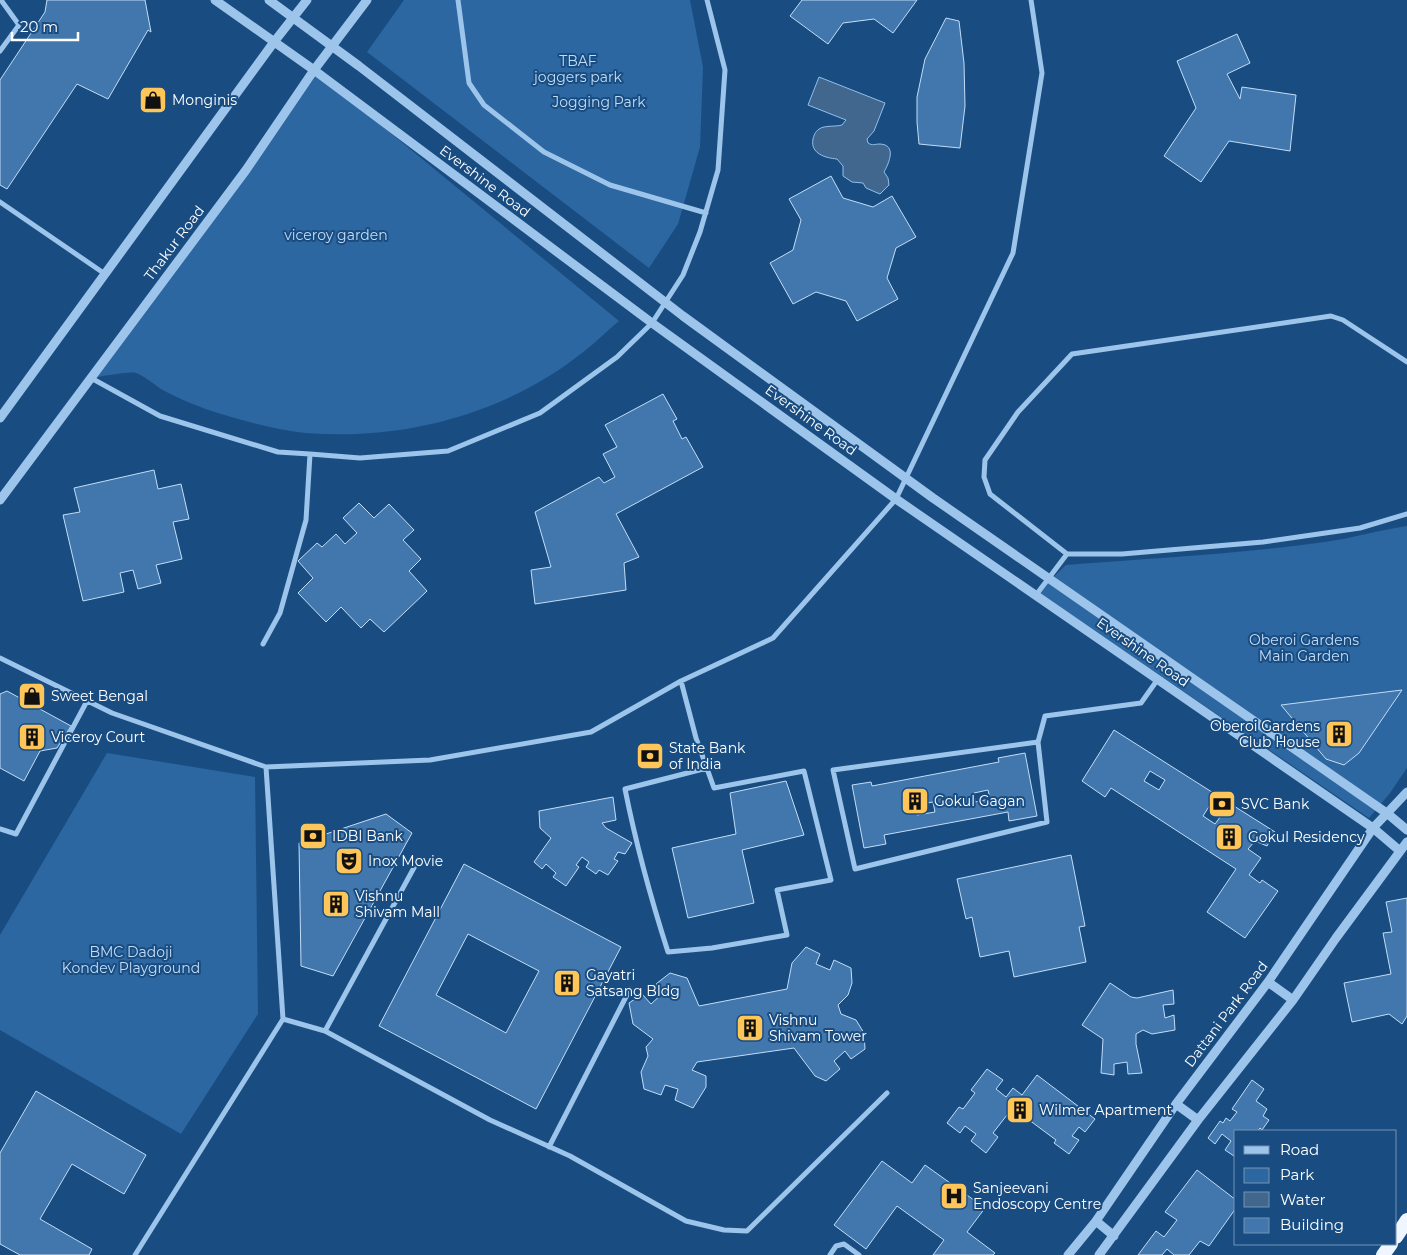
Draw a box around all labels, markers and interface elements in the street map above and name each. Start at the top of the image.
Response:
scale bar [12,10,79,42]
text: 20 m [20,17,58,36]
park label: TBAF joggers park [532,52,623,86]
shop icon: Monginis [138,85,168,115]
place label: Monginis [172,91,237,109]
park label: Jogging Park [551,93,646,111]
street label: Evershine Road [436,141,534,221]
street label: Thakur Road [140,202,208,284]
park label: viceroy garden [284,226,388,244]
street label: Evershine Road [762,381,860,459]
street label: Evershine Road [1093,613,1193,691]
park label: Oberoi Gardens Main Garden [1249,631,1359,665]
shop icon: Sweet Bengal [17,681,47,711]
place label: Sweet Bengal [51,687,148,705]
place label: Oberoi Gardens Club House [1210,717,1320,751]
building icon: Oberoi Gardens Club House [1324,719,1354,749]
building icon: Viceroy Court [17,722,47,752]
place label: Viceroy Court [51,728,145,746]
place label: State Bank of India [669,739,746,773]
bank icon: State Bank of India [635,741,665,771]
building icon: Gokul Gagan [900,786,930,816]
bank icon: SVC Bank [1207,789,1237,819]
place label: Gokul Gagan [934,792,1025,810]
place label: SVC Bank [1241,795,1310,813]
bank icon: IDBI Bank [298,821,328,851]
building icon: Gokul Residency [1214,822,1244,852]
place label: IDBI Bank [332,827,404,845]
place label: Gokul Residency [1248,828,1365,846]
theatre icon: Inox Movie [334,846,364,876]
place label: Inox Movie [368,852,443,870]
place label: Vishnu Shivam Mall [355,887,440,921]
building icon: Vishnu Shivam Mall [321,889,351,919]
park label: BMC Dadoji Kondev Playground [62,943,200,977]
street label: Dattani Park Road [1180,957,1272,1071]
place label: Gayatri Satsang Bldg [586,966,680,1000]
building icon: Gayatri Satsang Bldg [552,968,582,998]
place label: Vishnu Shivam Tower [769,1011,867,1045]
building icon: Vishnu Shivam Tower [735,1013,765,1043]
building icon: Wilmer Apartment [1005,1095,1035,1125]
place label: Wilmer Apartment [1039,1101,1172,1119]
legend [1234,1130,1397,1245]
text: Road [1280,1140,1319,1159]
text: Park [1280,1165,1314,1184]
place label: Sanjeevani Endoscopy Centre [973,1179,1101,1213]
hospital icon: Sanjeevani Endoscopy Centre [939,1181,969,1211]
text: Water [1280,1190,1326,1209]
text: Building [1280,1215,1344,1234]

